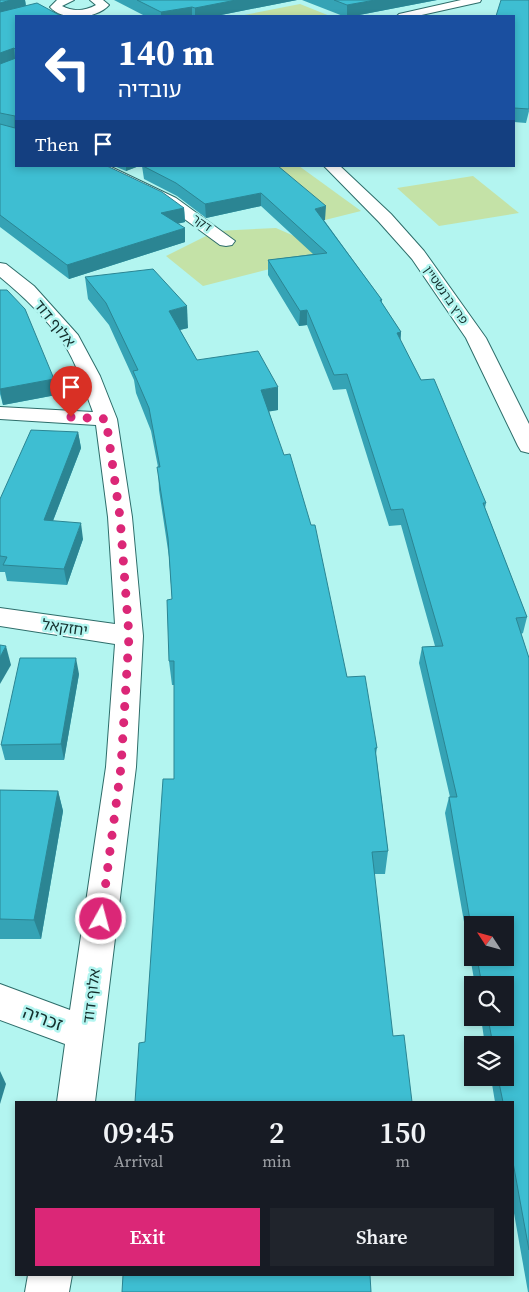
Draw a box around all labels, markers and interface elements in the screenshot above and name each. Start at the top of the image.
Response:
text: 140 m [118,29,214,77]
icon: left [35,35,100,100]
text: עובדיה [118,74,182,104]
icon: arrive [89,130,117,158]
text: Then [35,131,79,157]
street label: דקר [189,211,215,236]
street label: פרץ ברנשטיין [420,263,472,327]
street label: אלוף דוד [29,295,81,351]
pin [50,366,92,417]
icon: arrive [57,373,85,401]
street label: יחזקאל [41,613,89,641]
position arrow [74,892,126,944]
north arrow [464,916,514,966]
map controls [464,916,514,1086]
street label: אלוף דוד [77,967,105,1025]
button: search [464,976,514,1026]
street label: זכריה [20,999,67,1037]
button: layers [464,1036,514,1086]
text: 09:45 [103,1112,174,1153]
text: 2 [269,1112,285,1153]
text: 150 [379,1112,426,1153]
text: Arrival [114,1150,163,1172]
text: min [262,1150,291,1172]
text: m [395,1150,410,1172]
button: Exit [35,1208,260,1266]
button: Share [270,1208,494,1266]

